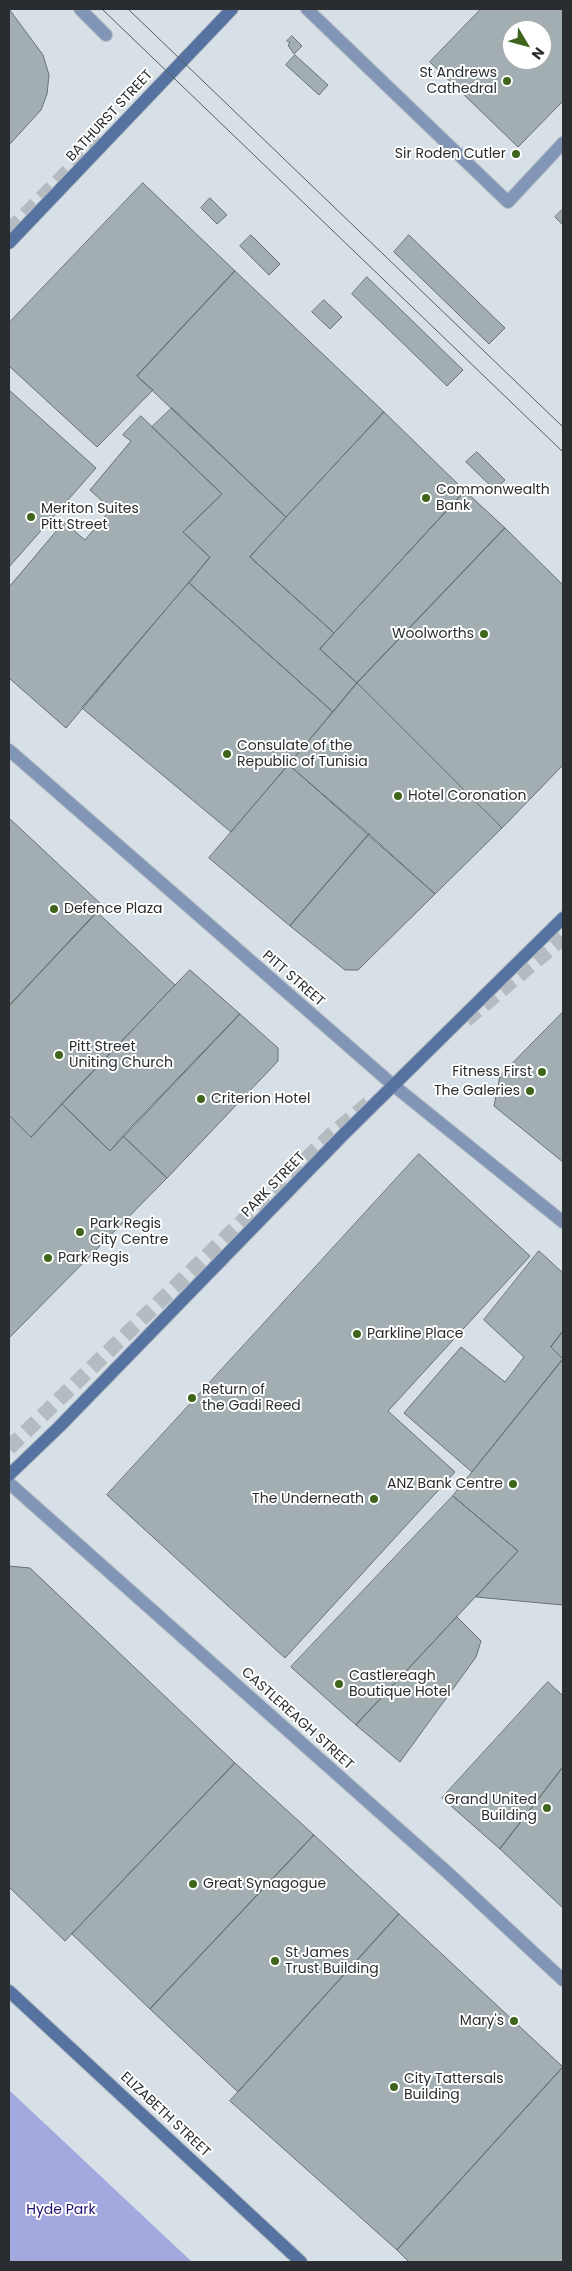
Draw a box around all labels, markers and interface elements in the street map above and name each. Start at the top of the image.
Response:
north arrow [502,20,552,70]
text: N [527,43,549,64]
place label: St Andrews Cathedral [419,65,497,98]
street label: BATHURST STREET [63,67,157,165]
marker: St Andrews Cathedral [501,75,513,87]
place label: Sir Roden Cutler [395,146,506,162]
marker: Sir Roden Cutler [510,148,522,160]
place label: Commonwealth Bank [436,482,550,514]
marker: Commonwealth Bank [420,492,432,504]
place label: Meriton Suites Pitt Street [41,501,139,534]
marker: Meriton Suites Pitt Street [25,511,37,523]
place label: Woolworths [392,626,474,642]
marker: Woolworths [478,628,490,640]
place label: Consulate of the Republic of Tunisia [237,738,368,770]
marker: Consulate of the Republic of Tunisia [221,748,233,760]
place label: Hotel Coronation [408,788,526,804]
marker: Hotel Coronation [392,790,404,802]
place label: Defence Plaza [64,901,163,917]
marker: Defence Plaza [48,903,60,915]
street label: PITT STREET [259,948,327,1010]
place label: Pitt Street Uniting Church [69,1039,173,1072]
marker: Pitt Street Uniting Church [53,1049,65,1061]
place label: Fitness First [452,1064,532,1080]
marker: Fitness First [536,1066,548,1078]
place label: The Galeries [434,1083,520,1099]
marker: The Galeries [524,1085,536,1097]
place label: Criterion Hotel [211,1091,310,1107]
marker: Criterion Hotel [195,1093,207,1105]
street label: PARK STREET [239,1149,309,1221]
place label: Park Regis City Centre [90,1216,168,1248]
marker: Park Regis City Centre [74,1226,86,1238]
place label: Park Regis [58,1250,129,1266]
marker: Park Regis [42,1252,54,1264]
place label: Parkline Place [367,1326,463,1342]
marker: Parkline Place [351,1328,363,1340]
place label: Return of the Gadi Reed [202,1382,301,1414]
marker: Return of the Gadi Reed [186,1392,198,1404]
place label: ANZ Bank Centre [387,1476,503,1492]
marker: ANZ Bank Centre [507,1478,519,1490]
place label: The Underneath [252,1491,364,1507]
marker: The Underneath [368,1493,380,1505]
street label: CASTLEREAGH STREET [238,1664,356,1774]
place label: Castlereagh Boutique Hotel [349,1668,451,1700]
marker: Castlereagh Boutique Hotel [333,1678,345,1690]
place label: Grand United Building [444,1792,537,1824]
marker: Grand United Building [541,1802,553,1814]
place label: Great Synagogue [203,1876,326,1892]
marker: Great Synagogue [187,1878,199,1890]
place label: St James Trust Building [285,1945,379,1978]
marker: St James Trust Building [269,1955,281,1967]
place label: Mary's [460,2013,504,2029]
marker: Mary's [508,2015,520,2027]
street label: ELIZABETH STREET [117,2069,213,2161]
place label: City Tattersals Building [404,2071,504,2104]
marker: City Tattersals Building [388,2081,400,2093]
park label: Hyde Park [26,2202,96,2218]

